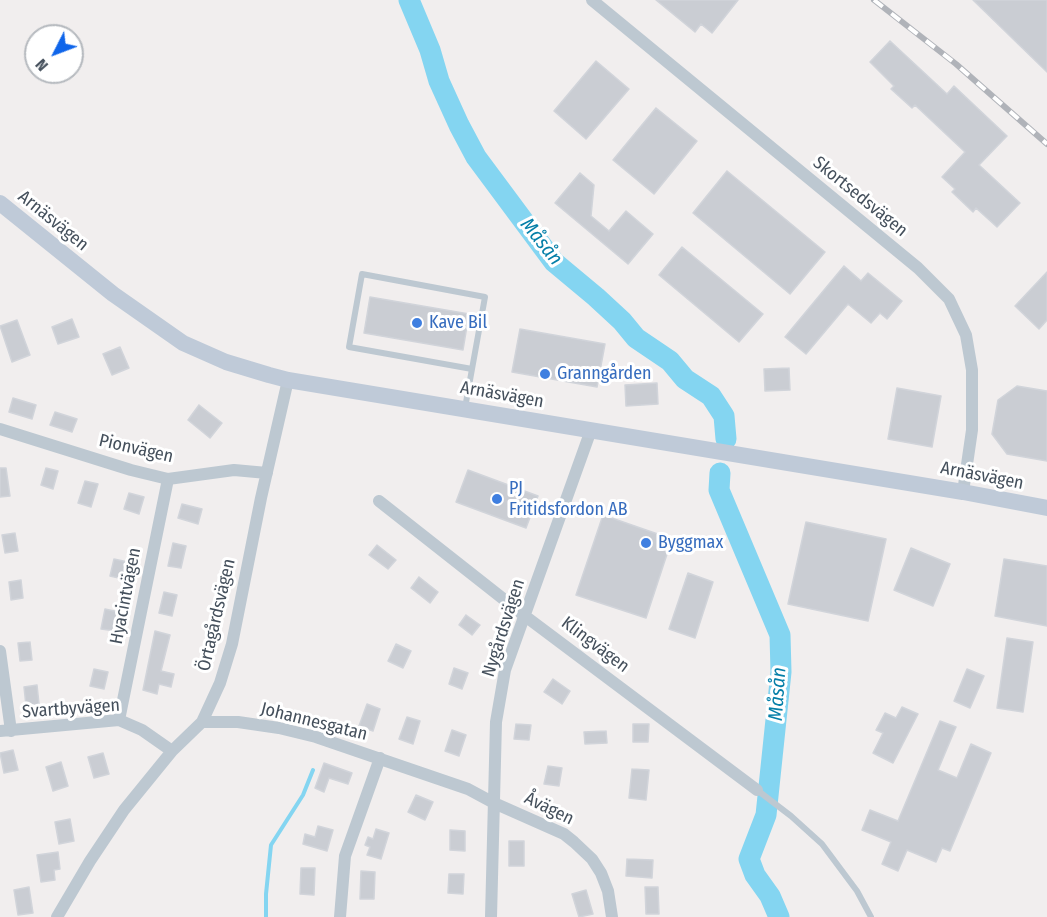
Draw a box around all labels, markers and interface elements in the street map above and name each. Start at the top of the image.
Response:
north arrow [24,24,84,84]
text: N [31,55,52,75]
street label: Skortsedsvägen [808,152,912,242]
street label: Arnäsvägen [13,186,93,256]
water label: Måsån [515,214,567,270]
place label: Kave Bil [429,312,487,334]
marker: Kave Bil [410,316,424,330]
place label: Granngården [557,363,652,385]
marker: Granngården [538,367,552,381]
street label: Arnäsvägen [459,377,545,413]
street label: Pionvägen [97,430,175,468]
street label: Arnäsvägen [939,457,1025,495]
place label: PJ Fritidsfordon AB [509,478,628,520]
marker: PJ Fritidsfordon AB [490,492,504,506]
place label: Byggmax [658,532,723,554]
marker: Byggmax [639,536,653,550]
street label: Hyacintvägen [106,546,146,646]
street label: Örtagårdsvägen [194,557,240,673]
street label: Nygårdsvägen [478,576,530,680]
street label: Klingvägen [557,612,633,678]
water label: Måsån [764,666,792,722]
street label: Svartbyvägen [21,695,121,723]
street label: Johannesgatan [258,698,370,746]
street label: Åvägen [521,788,577,830]

